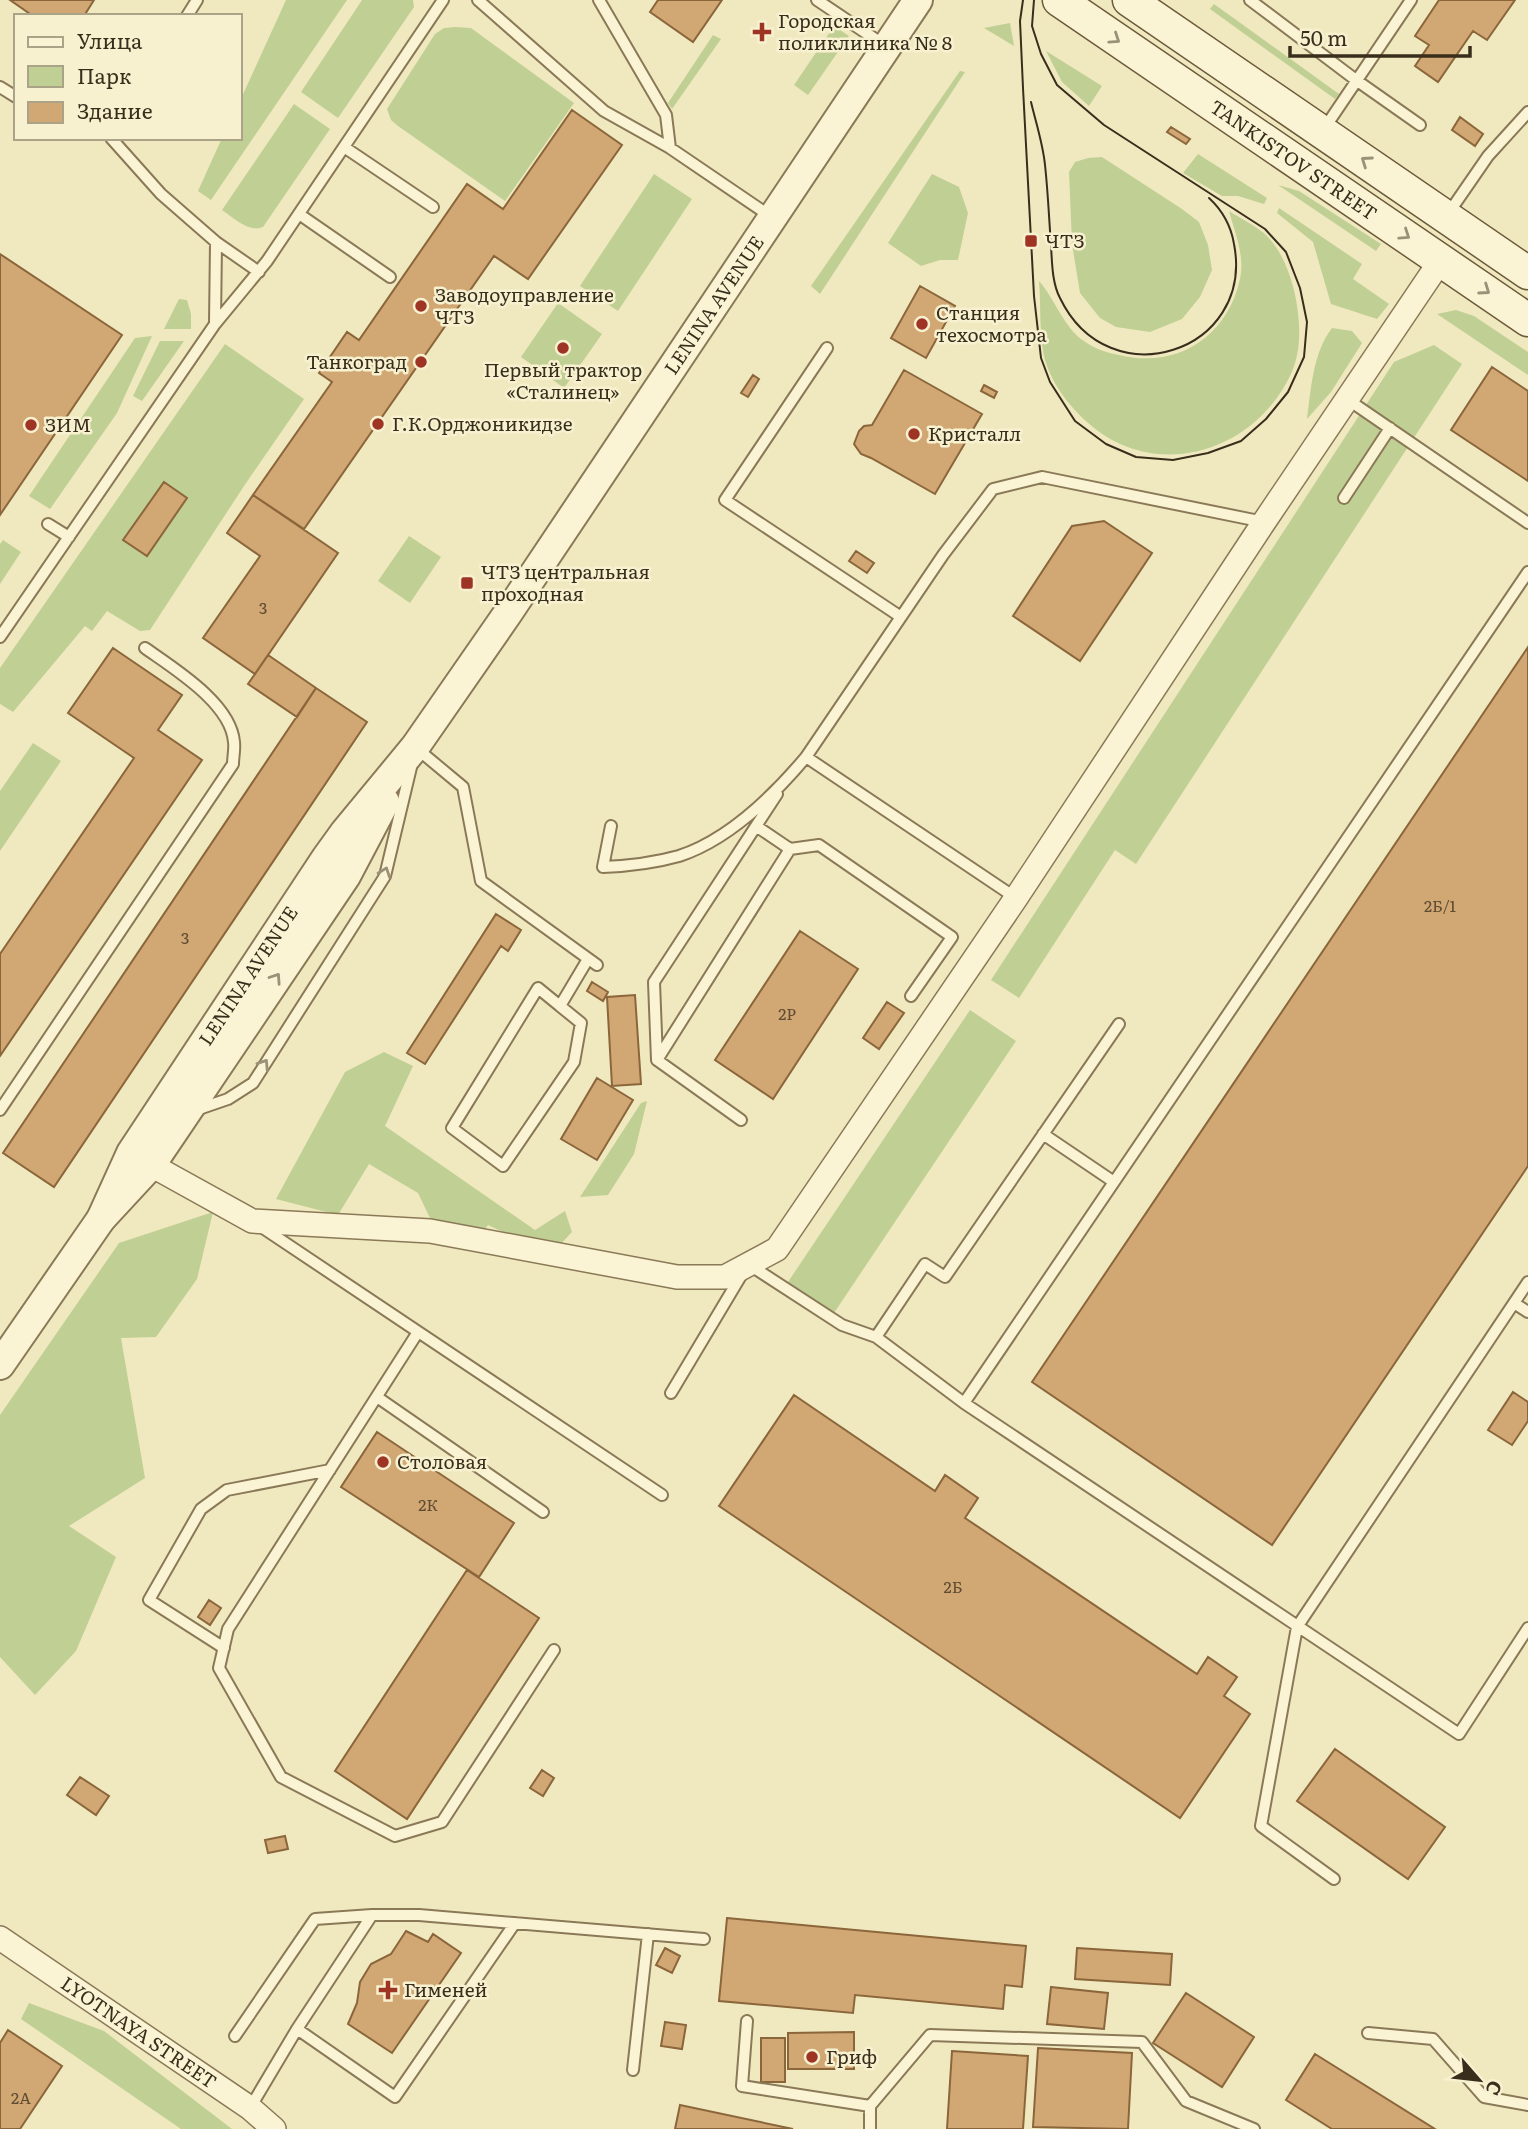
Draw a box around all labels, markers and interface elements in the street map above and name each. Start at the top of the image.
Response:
place label: Городская поликлиника № 8 [778,6,952,56]
legend [14,14,242,140]
scale bar [1290,14,1470,58]
text: 50 m [1300,21,1347,52]
marker: Городская поликлиника № 8 [752,22,772,42]
text: Улица [77,24,143,55]
one-way arrow [1107,30,1120,43]
text: Парк [77,59,132,90]
street label: TANKISTOV STREET [1205,92,1383,226]
text: Здание [77,94,153,125]
one-way arrow [1361,157,1374,169]
place label: ЧТЗ [1045,226,1084,254]
one-way arrow [1397,227,1410,239]
street label: LENINA AVENUE [656,229,770,380]
marker: ЧТЗ [1023,233,1039,249]
place label: Заводоуправление ЧТЗ [435,280,614,330]
one-way arrow [1477,282,1490,294]
marker: Заводоуправление ЧТЗ [413,298,429,314]
place label: Станция техосмотра [936,298,1047,348]
marker: Станция техосмотра [914,316,930,332]
marker: Первый трактор «Сталинец» [555,340,571,356]
place label: Танкоград [306,347,407,375]
marker: Танкоград [413,354,429,370]
place label: Первый трактор «Сталинец» [484,355,642,405]
place label: Г.К.Орджоникидзе [392,409,573,437]
place label: ЗИМ [45,410,91,438]
marker: Г.К.Орджоникидзе [370,416,386,432]
marker: ЗИМ [23,417,39,433]
place label: Кристалл [928,419,1021,447]
marker: Кристалл [906,426,922,442]
place label: ЧТЗ центральная проходная [481,557,650,607]
marker: ЧТЗ центральная проходная [459,575,475,591]
house number: 3 [259,595,267,619]
one-way arrow [377,866,391,879]
house number: 2Б/1 [1424,893,1457,917]
street label: LENINA AVENUE [191,900,304,1050]
house number: 3 [181,925,189,949]
one-way arrow [268,973,280,986]
house number: 2Р [778,1001,796,1025]
one-way arrow [256,1059,269,1072]
place label: Столовая [397,1447,487,1475]
marker: Столовая [375,1454,391,1470]
house number: 2К [418,1492,438,1516]
house number: 2Б [944,1574,962,1598]
street label: LYOTNAYA STREET [56,1969,223,2095]
place label: Гименей [404,1975,487,2003]
marker: Гименей [378,1980,398,2000]
place label: Гриф [826,2042,877,2070]
north arrow [1444,2045,1514,2115]
marker: Гриф [804,2049,820,2065]
text: С [1479,2076,1510,2101]
house number: 2А [11,2085,31,2109]

